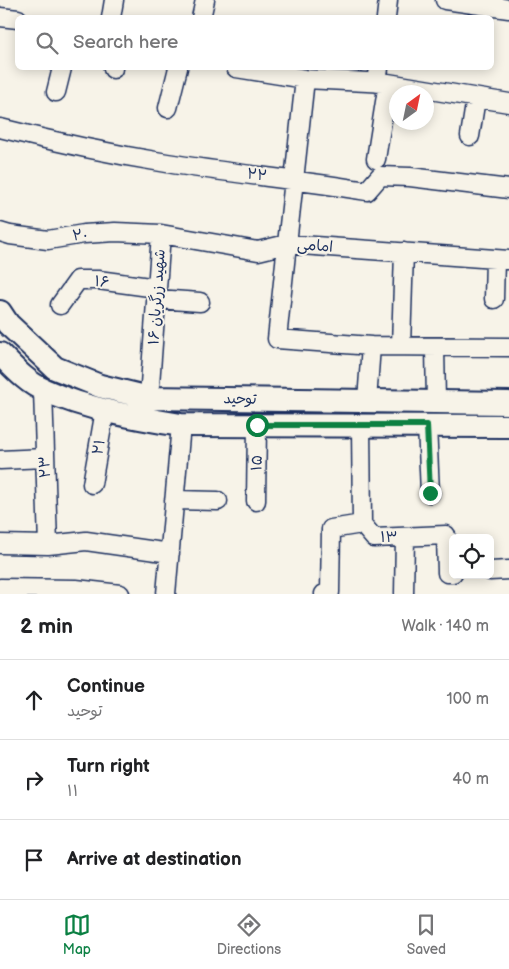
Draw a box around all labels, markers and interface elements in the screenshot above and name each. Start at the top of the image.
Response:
search box [15,15,494,70]
icon: search [33,29,61,57]
text: Search here [73,31,178,54]
north arrow [389,85,434,130]
street label: ۲۲ [246,164,268,186]
street label: ۲۰ [71,225,89,245]
street label: امامی [296,235,334,257]
street label: ۱۶ شهید زرگریان [144,248,170,346]
street label: ۱۶ [94,272,110,292]
street label: توحید [223,389,257,409]
route start [246,414,269,437]
street label: ۲۱ [88,438,110,456]
street label: ۲۳ [35,455,55,479]
street label: ۱۵ [247,455,267,471]
route end [419,482,442,505]
street label: ۱۳ [380,528,398,547]
map controls [449,534,494,579]
button: locate [449,534,494,579]
text: 2 min [20,614,73,639]
text: Walk · 140 m [402,617,489,636]
text: Continue [67,675,145,698]
icon: ahead [20,686,48,714]
text: 100 m [446,690,489,709]
text: توحید [67,702,102,721]
text: Turn right [67,755,150,778]
icon: right [20,766,48,794]
text: 40 m [452,770,489,789]
text: ۱۱ [67,782,79,801]
icon: arrive [20,846,48,874]
text: Arrive at destination [67,848,242,871]
tab: Map [63,911,91,958]
tab: Directions [217,911,281,958]
tab: Saved [407,911,446,958]

